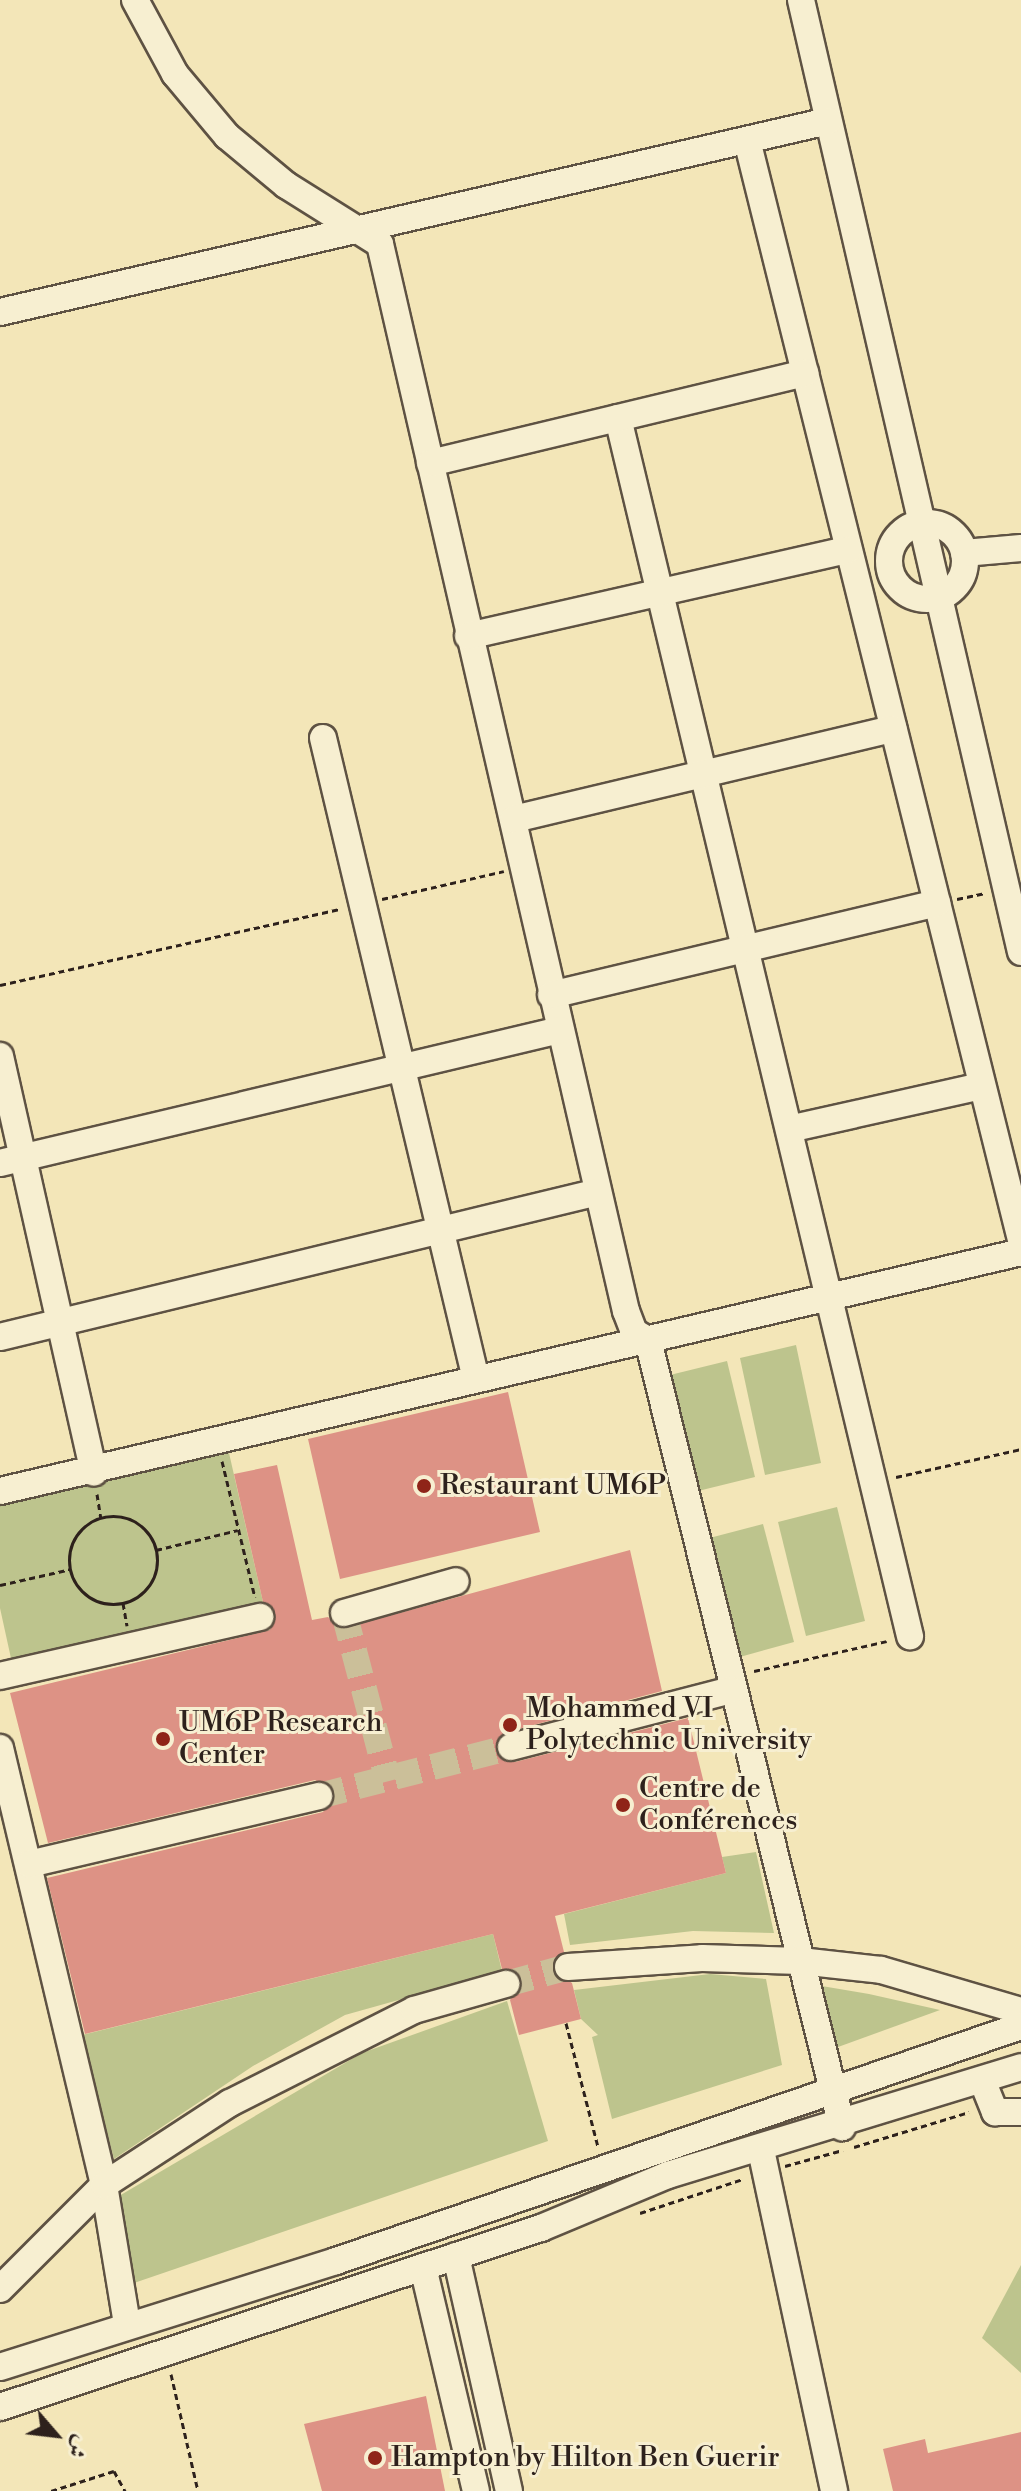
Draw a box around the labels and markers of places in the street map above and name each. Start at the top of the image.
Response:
place label: Restaurant UM6P [440,1469,666,1503]
marker: Restaurant UM6P [415,1477,433,1495]
place label: Mohammed VI Polytechnic University [526,1692,812,1758]
place label: UM6P Research Center [179,1706,382,1772]
marker: Mohammed VI Polytechnic University [501,1716,519,1734]
marker: UM6P Research Center [154,1730,172,1748]
place label: Centre de Conférences [639,1772,798,1838]
marker: Centre de Conférences [614,1796,632,1814]
place label: Hampton by Hilton Ben Guerir [391,2441,780,2475]
marker: Hampton by Hilton Ben Guerir [366,2449,384,2467]

